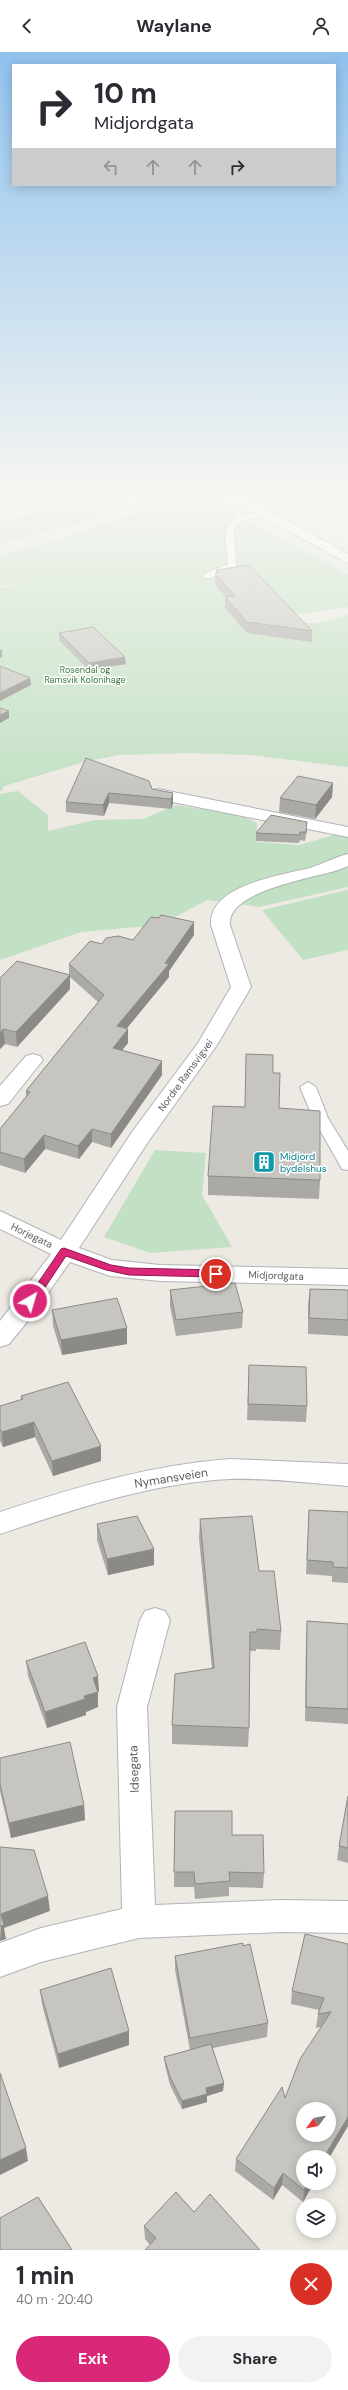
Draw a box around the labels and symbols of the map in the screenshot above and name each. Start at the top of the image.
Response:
park label: Rosendal og Ramsvik Kolonihage [44,664,126,686]
street label: Nordre Ramsvigvei [155,1037,216,1114]
building icon: Midjord bydelshus [251,1149,277,1175]
place label: Midjord bydelshus [280,1150,327,1175]
street label: Horjegata [9,1220,55,1251]
pin [199,1257,233,1291]
street label: Midjordgata [248,1268,304,1283]
position arrow [9,1280,51,1322]
street label: Nymansveien [133,1464,209,1492]
street label: Idsegata [125,1745,143,1793]
north arrow [296,2102,336,2142]

